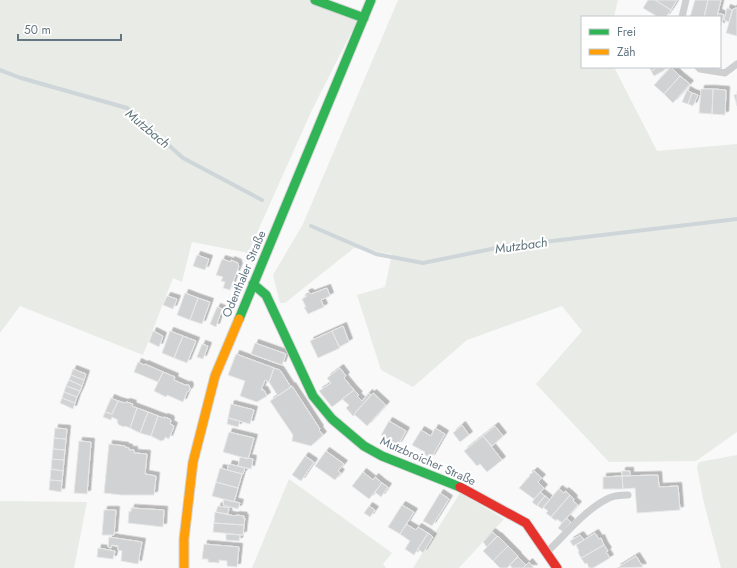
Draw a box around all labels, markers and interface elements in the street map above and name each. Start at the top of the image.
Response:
scale bar [18,16,121,42]
legend [581,16,721,68]
text: 50 m [24,21,51,39]
text: Frei [617,23,636,41]
text: Zäh [617,43,636,61]
water label: Mutzbach [121,104,174,153]
street label: Odenthaler Straße [218,228,270,320]
water label: Mutzbach [494,232,549,259]
street label: Mutzbroicher Straße [377,432,479,490]

